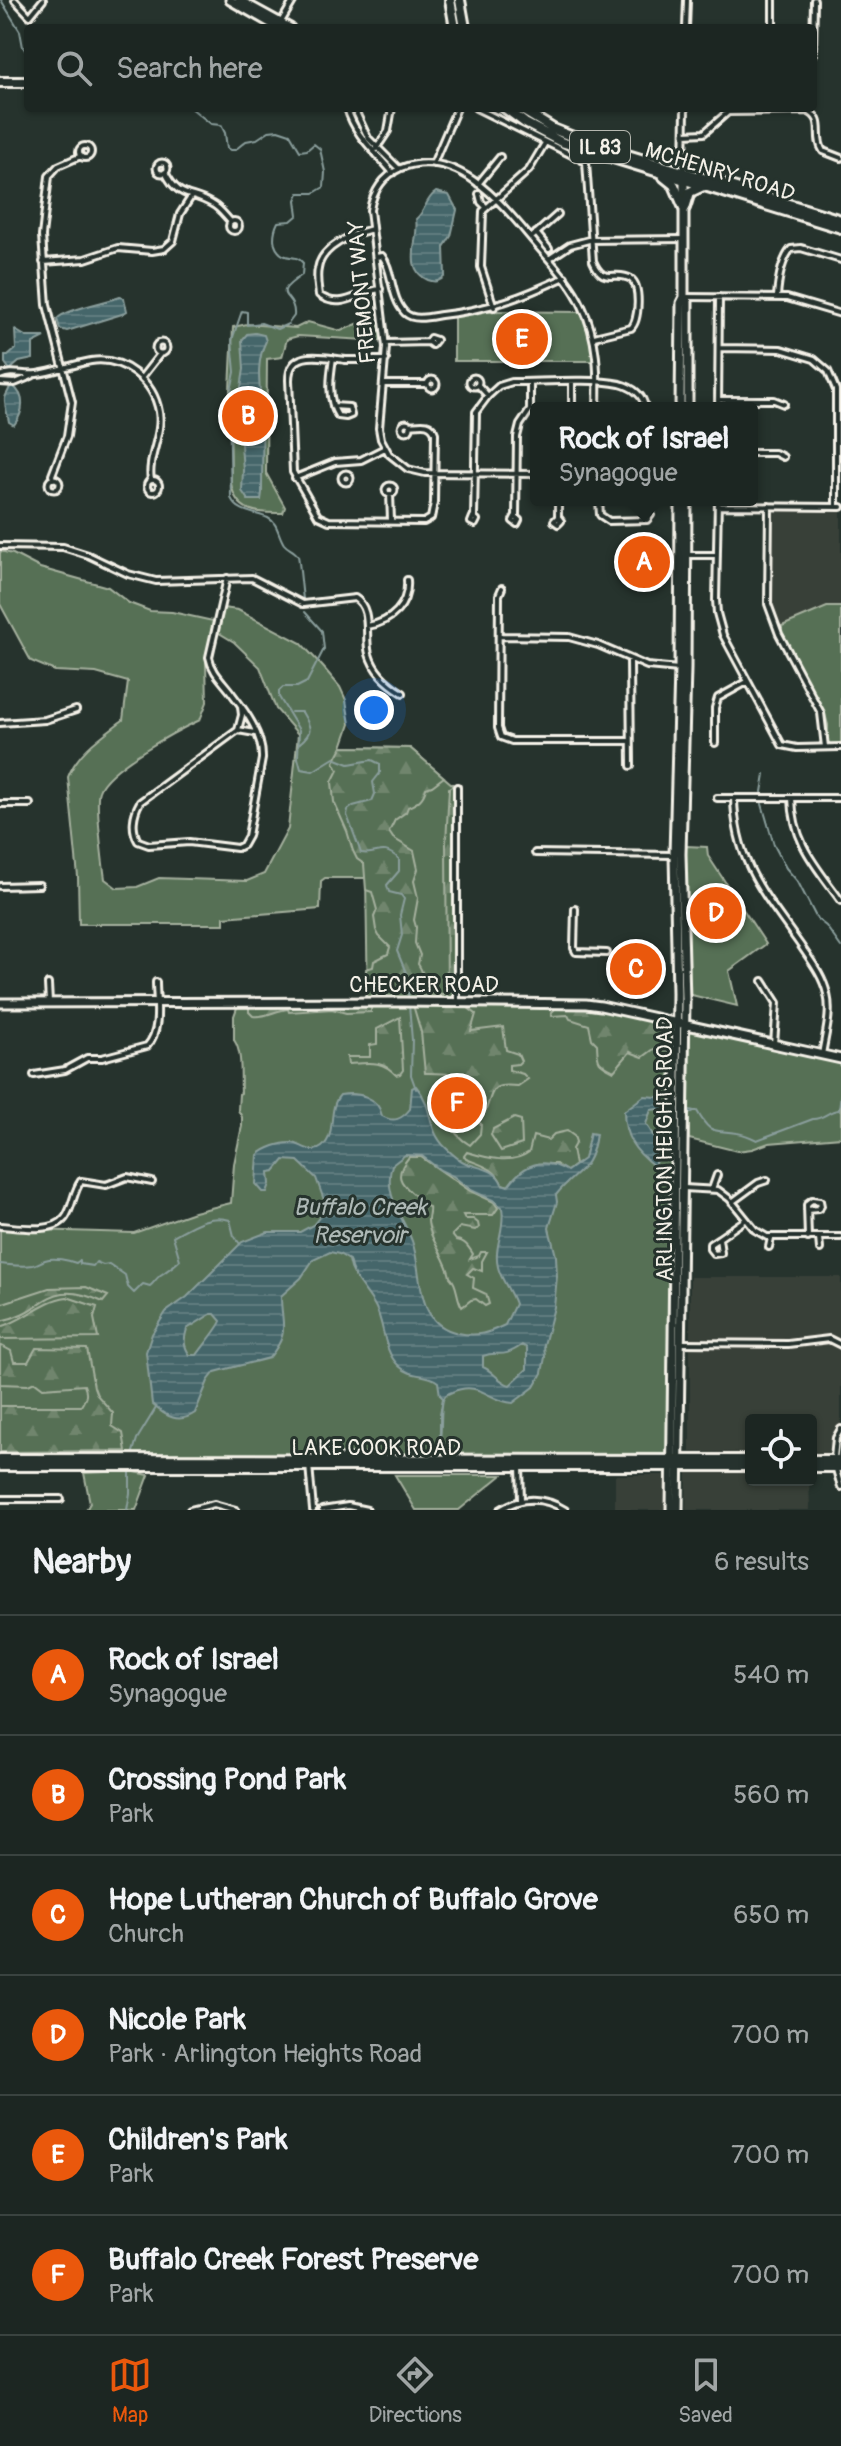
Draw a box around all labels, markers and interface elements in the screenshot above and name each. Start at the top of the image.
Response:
search box [24,24,817,112]
icon: search [52,46,96,90]
text: Search here [116,50,263,87]
road number: IL 83 [570,131,630,163]
street label: MCHENRY ROAD [642,136,798,208]
street label: FREMONT WAY [342,219,382,365]
pin: E [496,309,548,369]
pin: B [222,386,274,446]
popup [530,402,758,506]
text: Rock of Israel [559,420,730,457]
text: Synagogue [559,457,678,489]
pin: A [618,532,670,592]
your location [354,690,394,730]
pin: D [690,883,742,943]
pin: C [610,939,662,999]
street label: CHECKER ROAD [349,971,499,999]
street label: ARLINGTON HEIGHTS ROAD [651,1016,679,1282]
pin: F [431,1073,483,1133]
water label: Buffalo Creek Reservoir [294,1193,428,1250]
map controls [745,1414,817,1486]
button: locate [745,1414,817,1486]
street label: LAKE COOK ROAD [291,1434,461,1462]
text: Nearby [32,1541,131,1584]
text: 6 results [714,1546,809,1578]
text: Rock of Israel [108,1641,279,1678]
text: A [50,1659,66,1691]
text: 540 m [733,1659,809,1691]
text: Synagogue [108,1678,227,1710]
text: Crossing Pond Park [108,1761,346,1798]
text: B [51,1779,65,1811]
text: 560 m [733,1779,809,1811]
text: Park [108,1798,154,1830]
text: Hope Lutheran Church of Buffalo Grove [108,1881,598,1918]
text: C [50,1899,66,1931]
text: 650 m [733,1899,809,1931]
text: Church [108,1918,184,1950]
text: Nicole Park [108,2001,246,2038]
text: D [50,2019,66,2051]
text: 700 m [731,2019,809,2051]
text: Park · Arlington Heights Road [108,2038,422,2070]
text: Children's Park [108,2121,288,2158]
text: E [51,2139,65,2171]
text: 700 m [731,2139,809,2171]
text: Park [108,2158,154,2190]
text: Buffalo Creek Forest Preserve [108,2241,478,2278]
text: F [50,2259,66,2291]
text: 700 m [731,2259,809,2291]
text: Park [108,2278,154,2310]
tab: Map [108,2353,152,2429]
tab: Directions [369,2353,462,2429]
tab: Saved [678,2353,733,2429]

